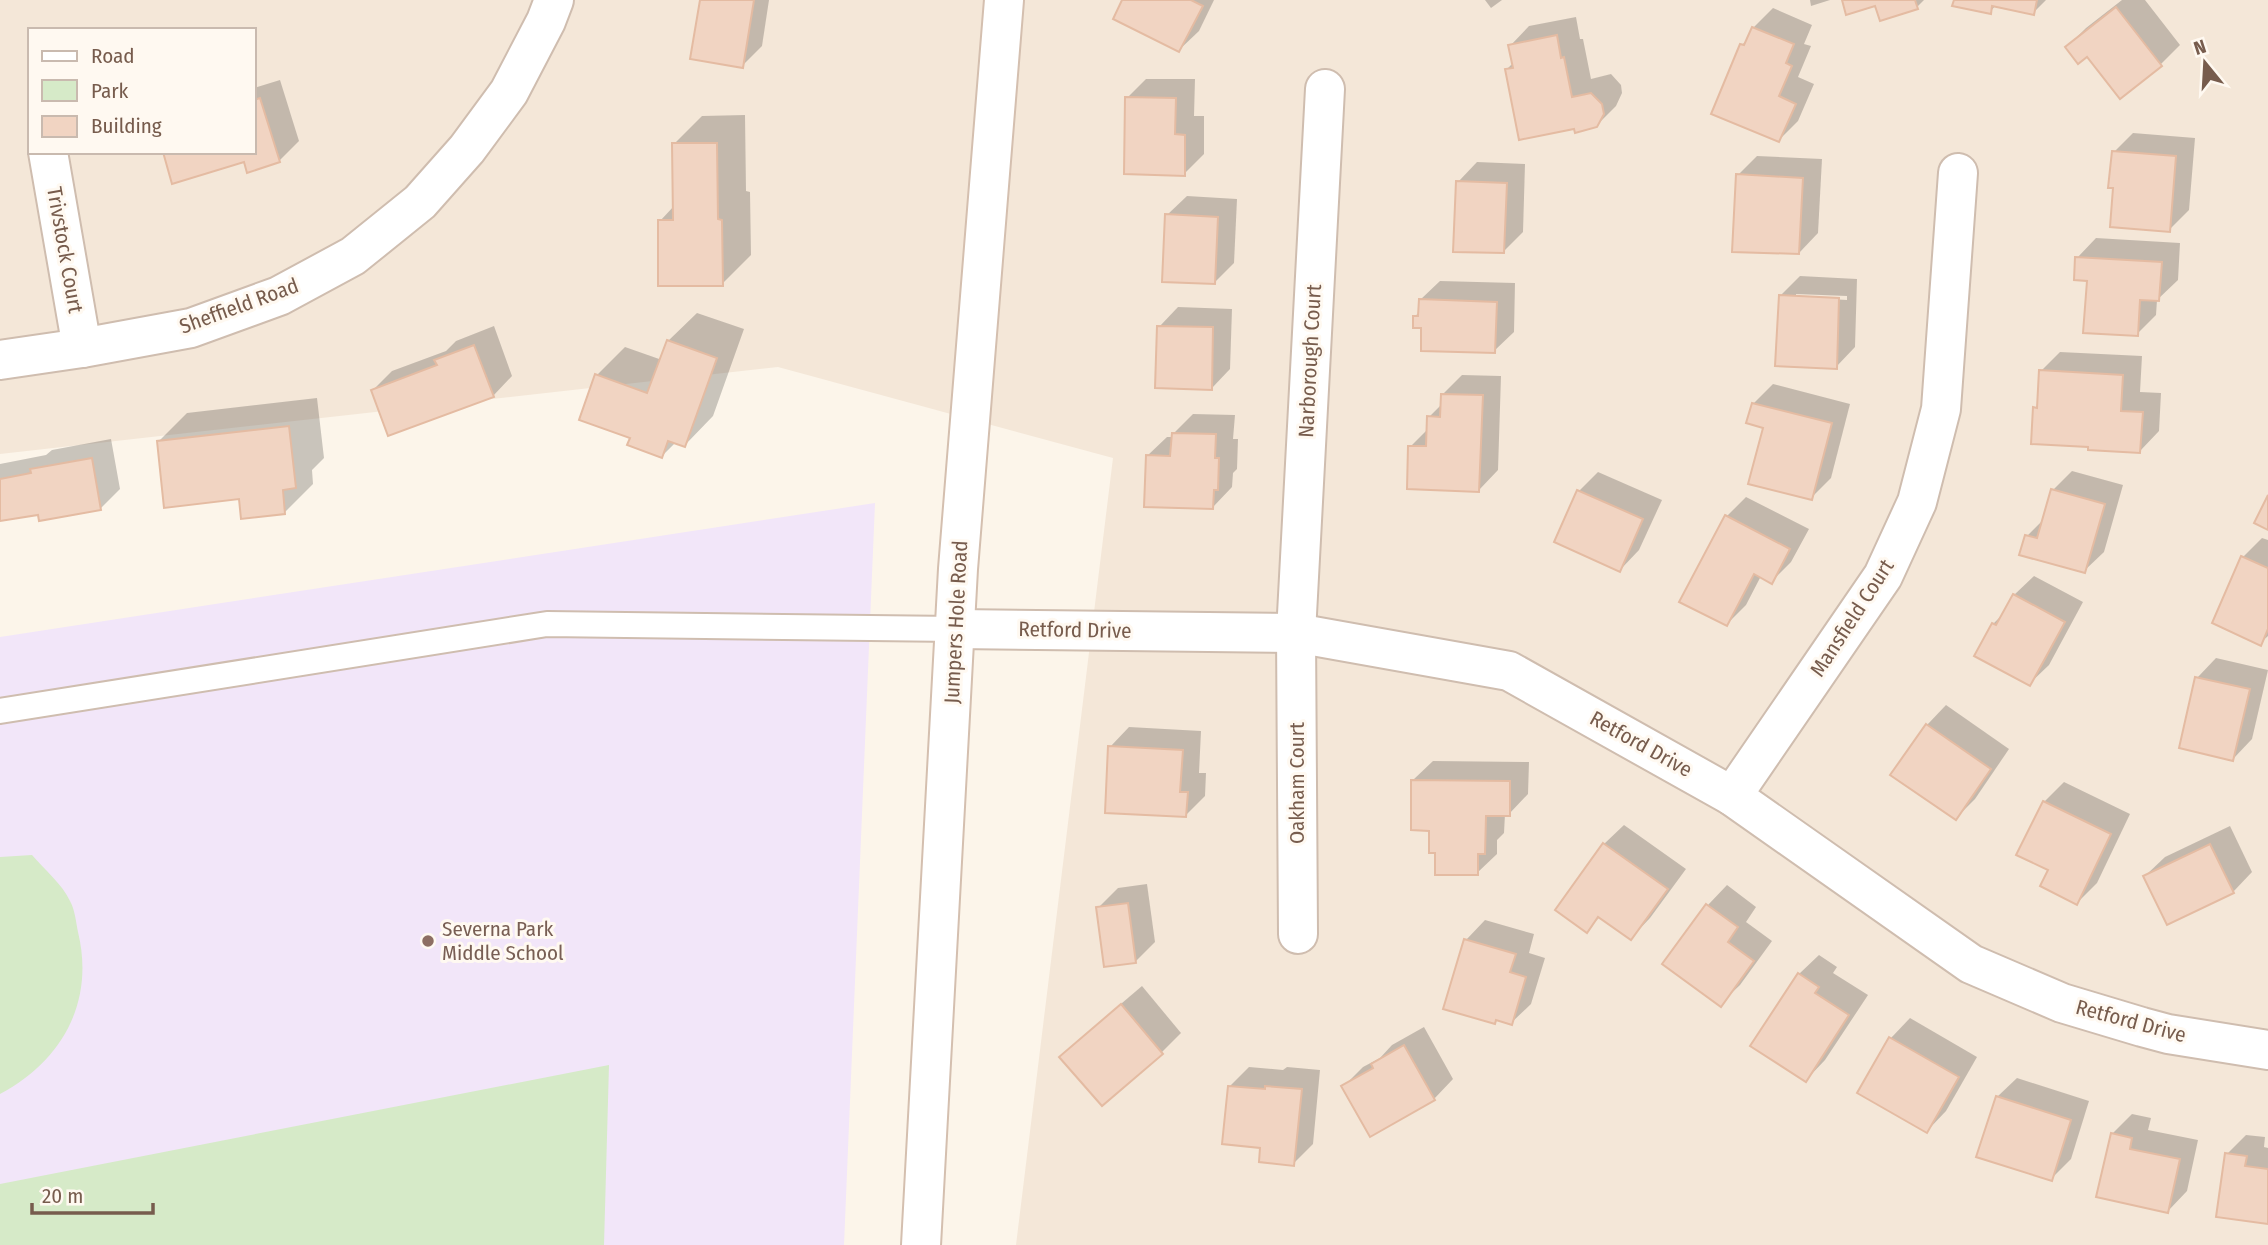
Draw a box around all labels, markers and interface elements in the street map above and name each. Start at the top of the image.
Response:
legend [28,28,256,154]
north arrow [2170,28,2240,98]
text: N [2191,35,2209,60]
text: Road [91,43,135,69]
text: Park [91,78,129,104]
text: Building [91,113,162,139]
street label: Trivstock Court [41,185,89,315]
street label: Sheffield Road [176,272,302,340]
street label: Narborough Court [1293,283,1327,438]
street label: Jumpers Hole Road [939,540,973,704]
street label: Mansfield Court [1804,554,1900,682]
street label: Retford Drive [1018,616,1132,644]
street label: Retford Drive [1585,705,1697,783]
street label: Oakham Court [1284,722,1310,844]
place label: Severna Park Middle School [442,916,564,966]
marker: Severna Park Middle School [420,933,436,949]
street label: Retford Drive [2073,994,2189,1048]
scale bar [32,1172,152,1216]
text: 20 m [42,1183,83,1209]

